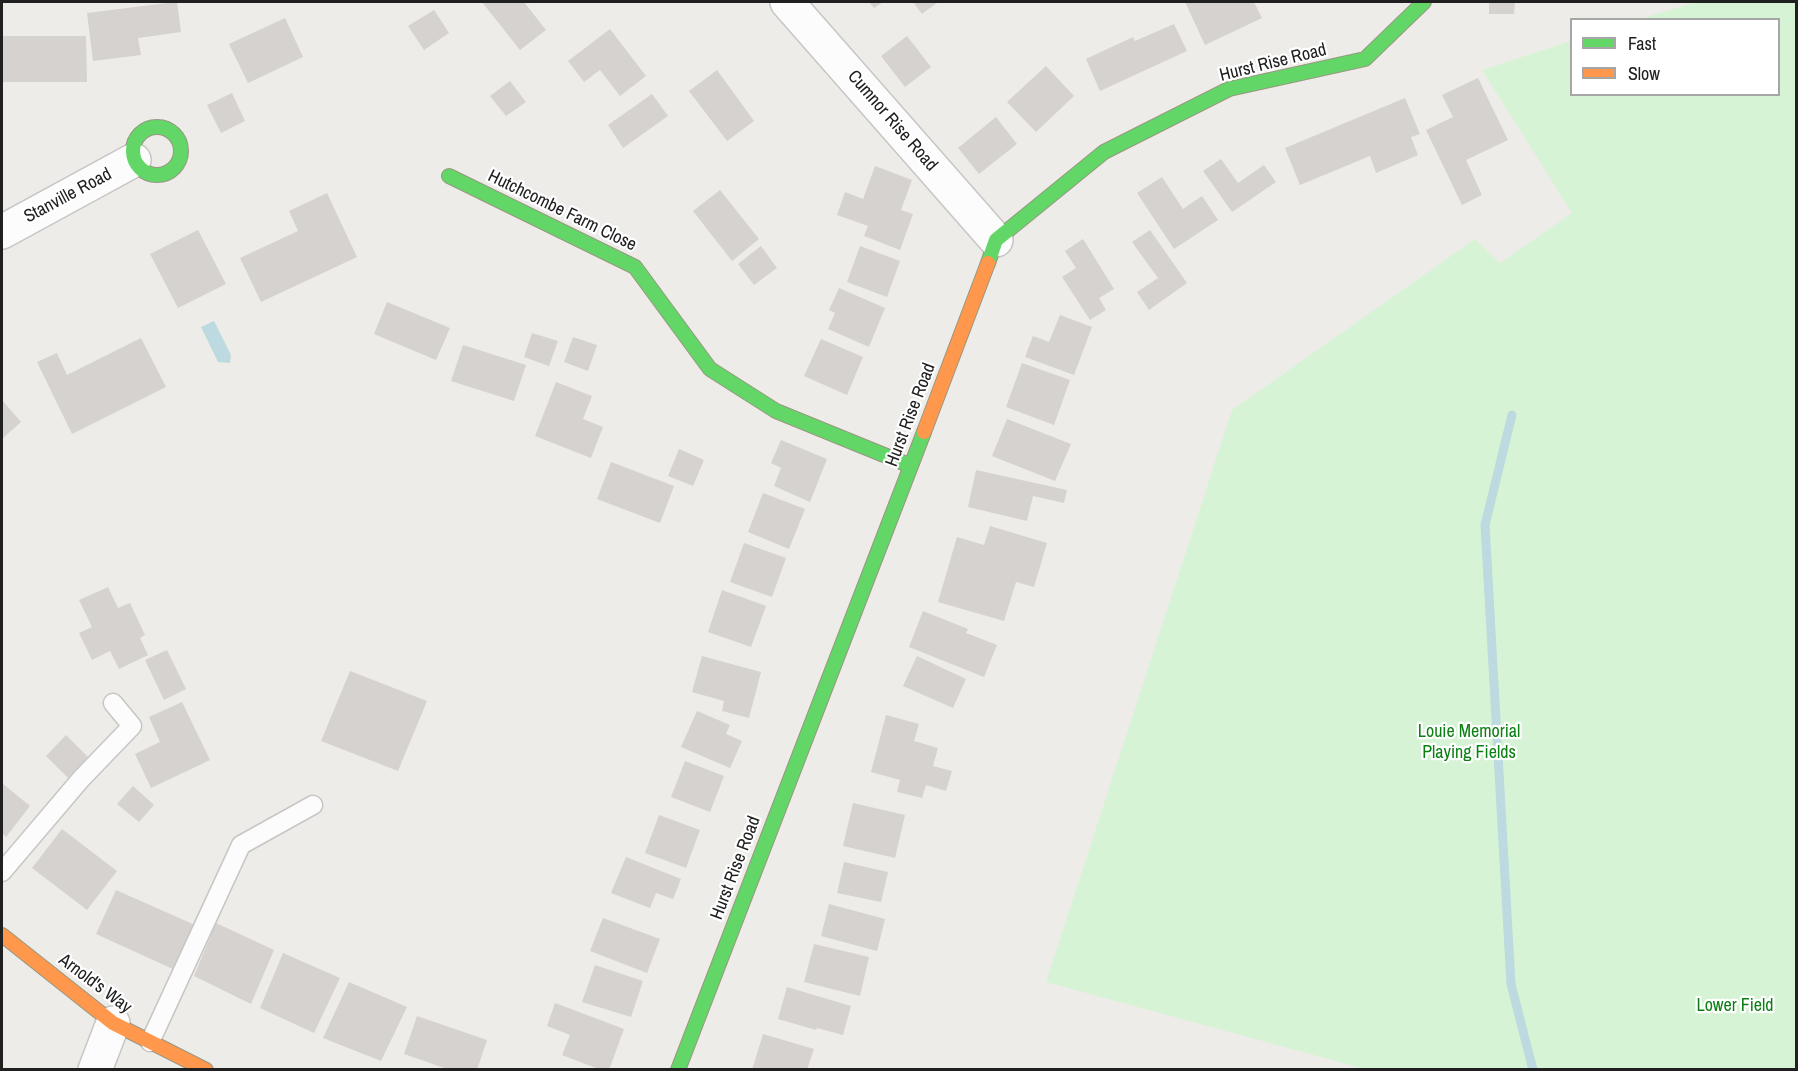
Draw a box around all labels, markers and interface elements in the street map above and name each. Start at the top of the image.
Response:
legend [1570,18,1780,96]
text: Fast [1628,31,1656,56]
street label: Hurst Rise Road [1217,39,1329,87]
text: Slow [1628,61,1660,86]
street label: Cumnor Rise Road [842,66,942,176]
street label: Stanville Road [21,164,115,228]
street label: Hutchcombe Farm Close [484,166,640,256]
street label: Hurst Rise Road [881,360,941,470]
park label: Louie Memorial Playing Fields [1418,721,1520,764]
street label: Hurst Rise Road [706,813,766,923]
street label: Arnold's Way [54,950,136,1018]
park label: Lower Field [1696,995,1774,1017]

